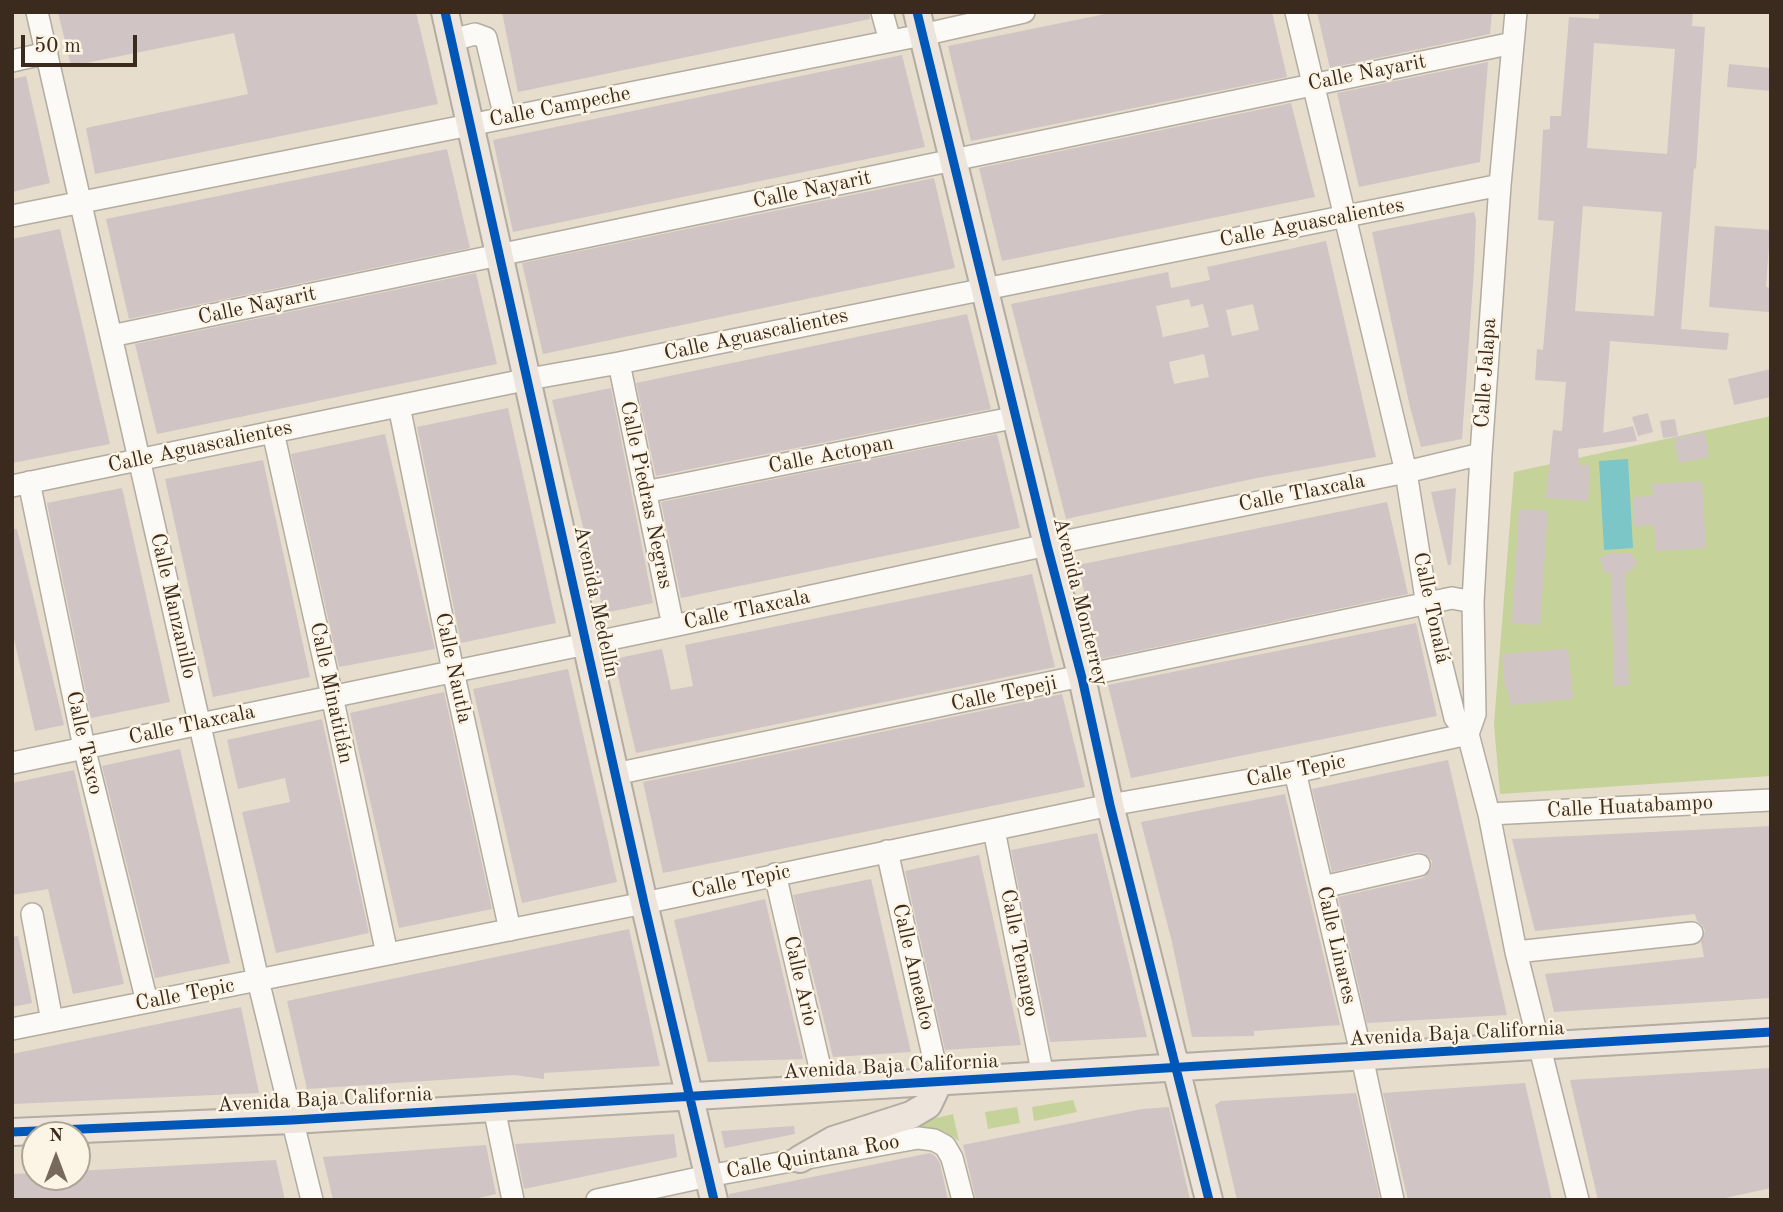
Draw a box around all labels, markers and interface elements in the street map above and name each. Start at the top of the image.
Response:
scale bar [24,21,140,65]
text: 50 m [34,36,81,57]
street label: Calle Nayarit [1306,49,1428,97]
street label: Calle Campeche [487,81,633,133]
street label: Calle Nayarit [751,165,873,215]
street label: Calle Aguascalientes [1218,193,1406,253]
street label: Calle Nayarit [196,281,318,331]
street label: Calle Aguascalientes [662,303,850,367]
street label: Calle Jalapa [1470,317,1502,429]
street label: Calle Piedras Negras [614,399,678,591]
street label: Calle Aguascalientes [106,415,294,479]
street label: Calle Actopan [766,431,896,479]
street label: Calle Tlaxcala [1237,468,1367,518]
street label: Avenida Monterrey [1047,515,1113,689]
street label: Avenida Medellín [568,524,624,680]
street label: Calle Manzanillo [144,531,202,681]
street label: Calle Tonalá [1407,550,1455,666]
street label: Calle Tlaxcala [682,584,812,636]
street label: Calle Nautla [429,610,477,726]
street label: Calle Minatitlán [304,620,358,766]
street label: Calle Tepeji [949,671,1059,717]
street label: Calle Taxco [60,689,108,797]
street label: Calle Tlaxcala [127,699,257,751]
street label: Calle Tepic [1244,749,1348,793]
street label: Calle Huatabampo [1546,790,1714,824]
street label: Calle Tepic [689,859,793,905]
street label: Calle Linares [1310,884,1362,1006]
street label: Calle Tenango [994,887,1044,1019]
street label: Calle Amealco [886,901,940,1033]
street label: Calle Ario [777,933,823,1029]
street label: Calle Tepic [133,973,237,1017]
street label: Avenida Baja California [1349,1016,1565,1052]
street label: Avenida Baja California [783,1049,999,1085]
street label: Avenida Baja California [217,1082,433,1118]
north arrow [21,1121,91,1191]
text: N [49,1127,63,1146]
street label: Calle Quintana Roo [724,1129,902,1185]

